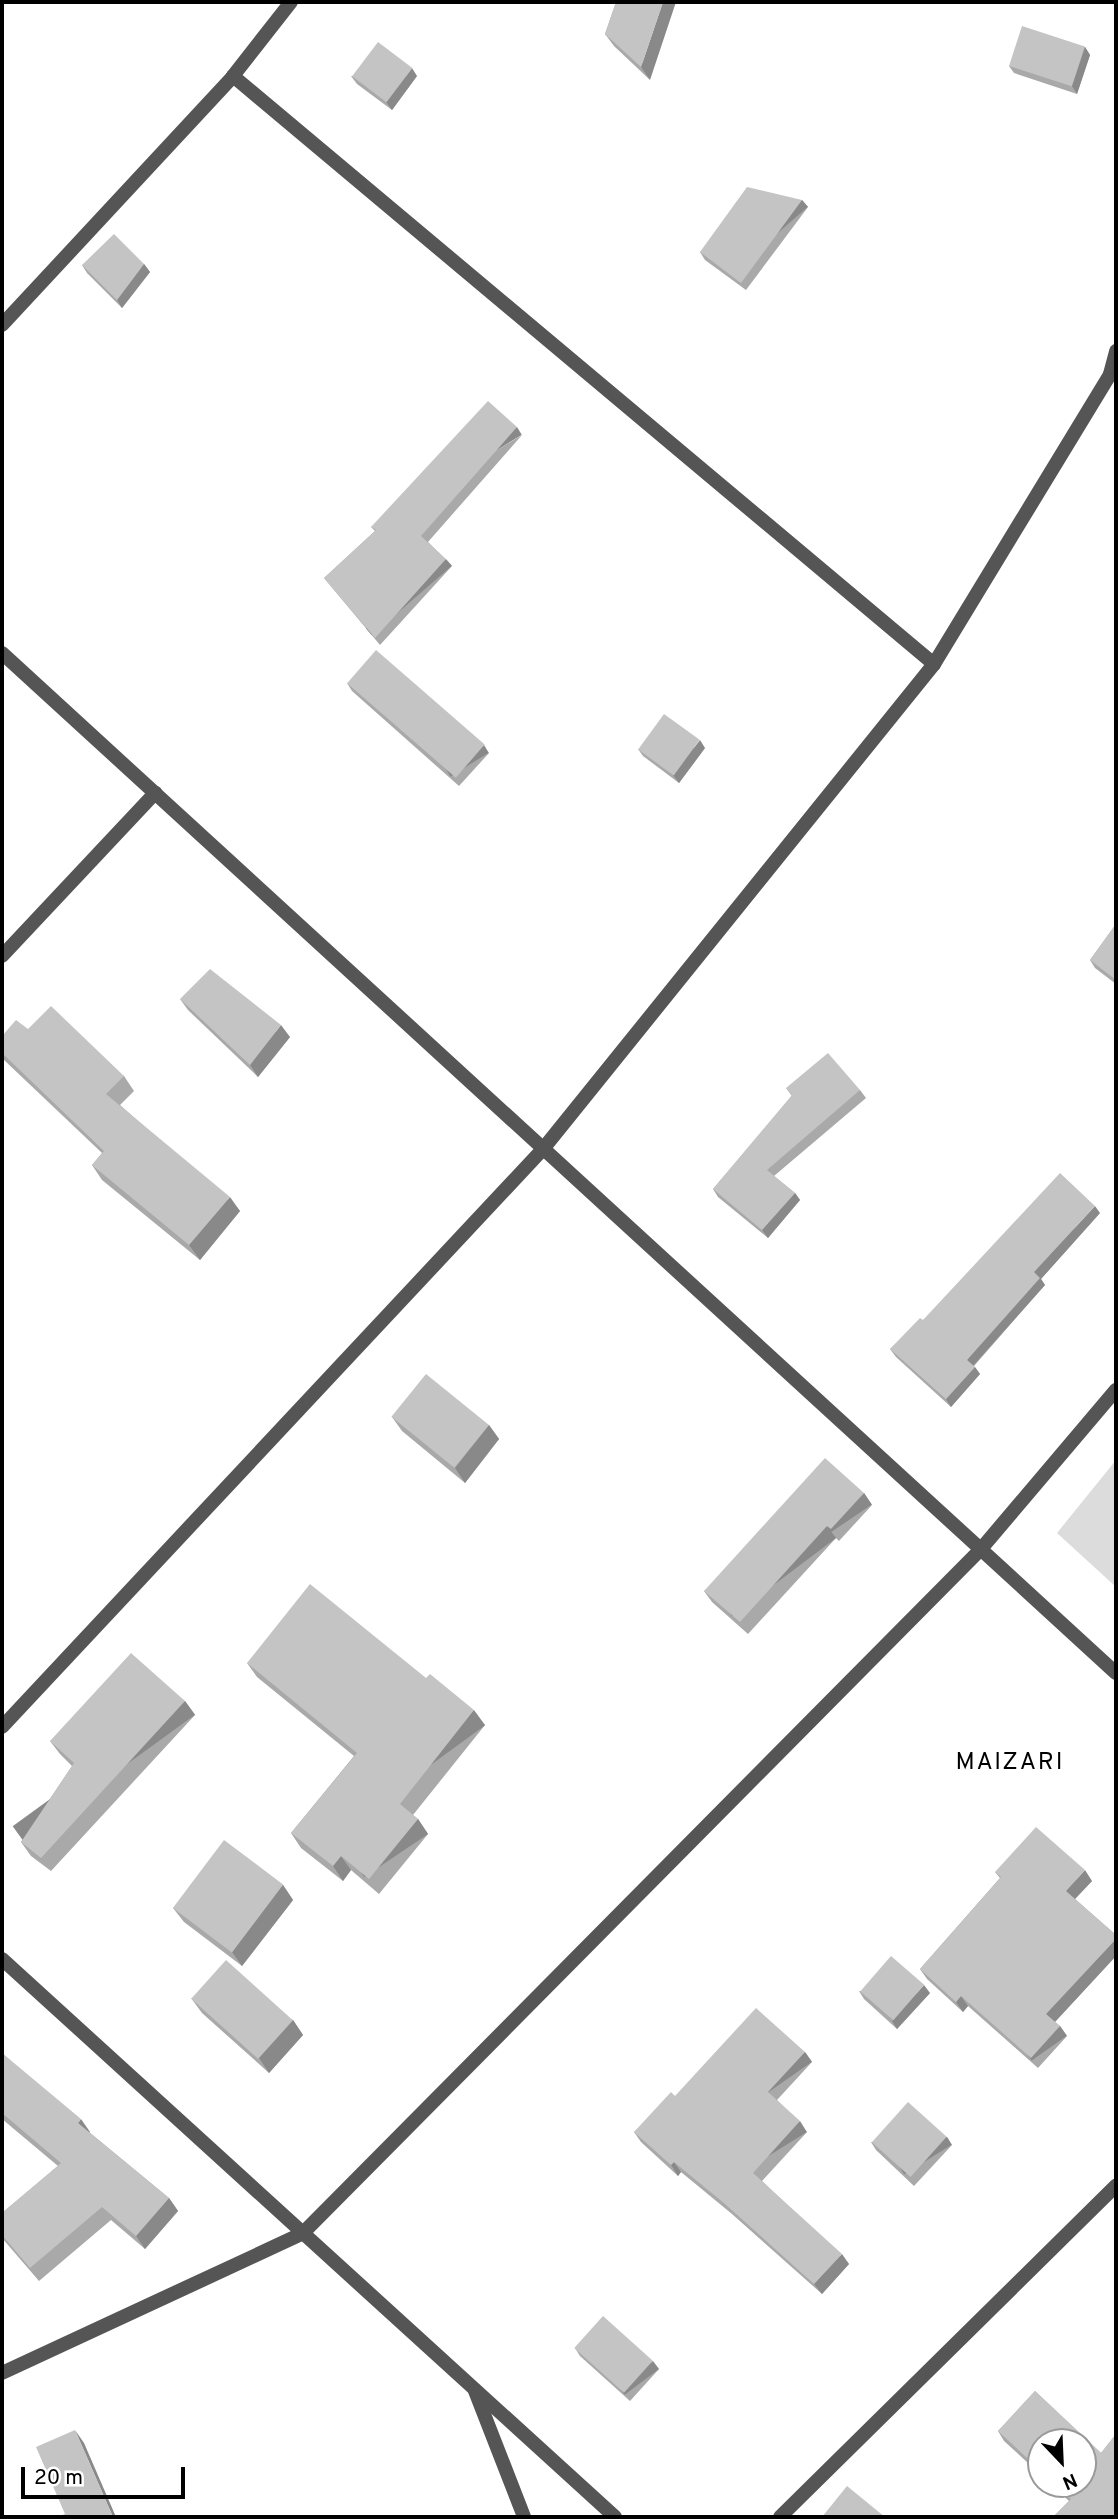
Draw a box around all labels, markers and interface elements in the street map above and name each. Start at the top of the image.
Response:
district label: MAIZARI [956,1750,1064,1778]
north arrow [1027,2428,1097,2498]
scale bar [24,2452,189,2496]
text: 20 m [34,2465,83,2492]
text: N [1058,2467,1080,2494]

